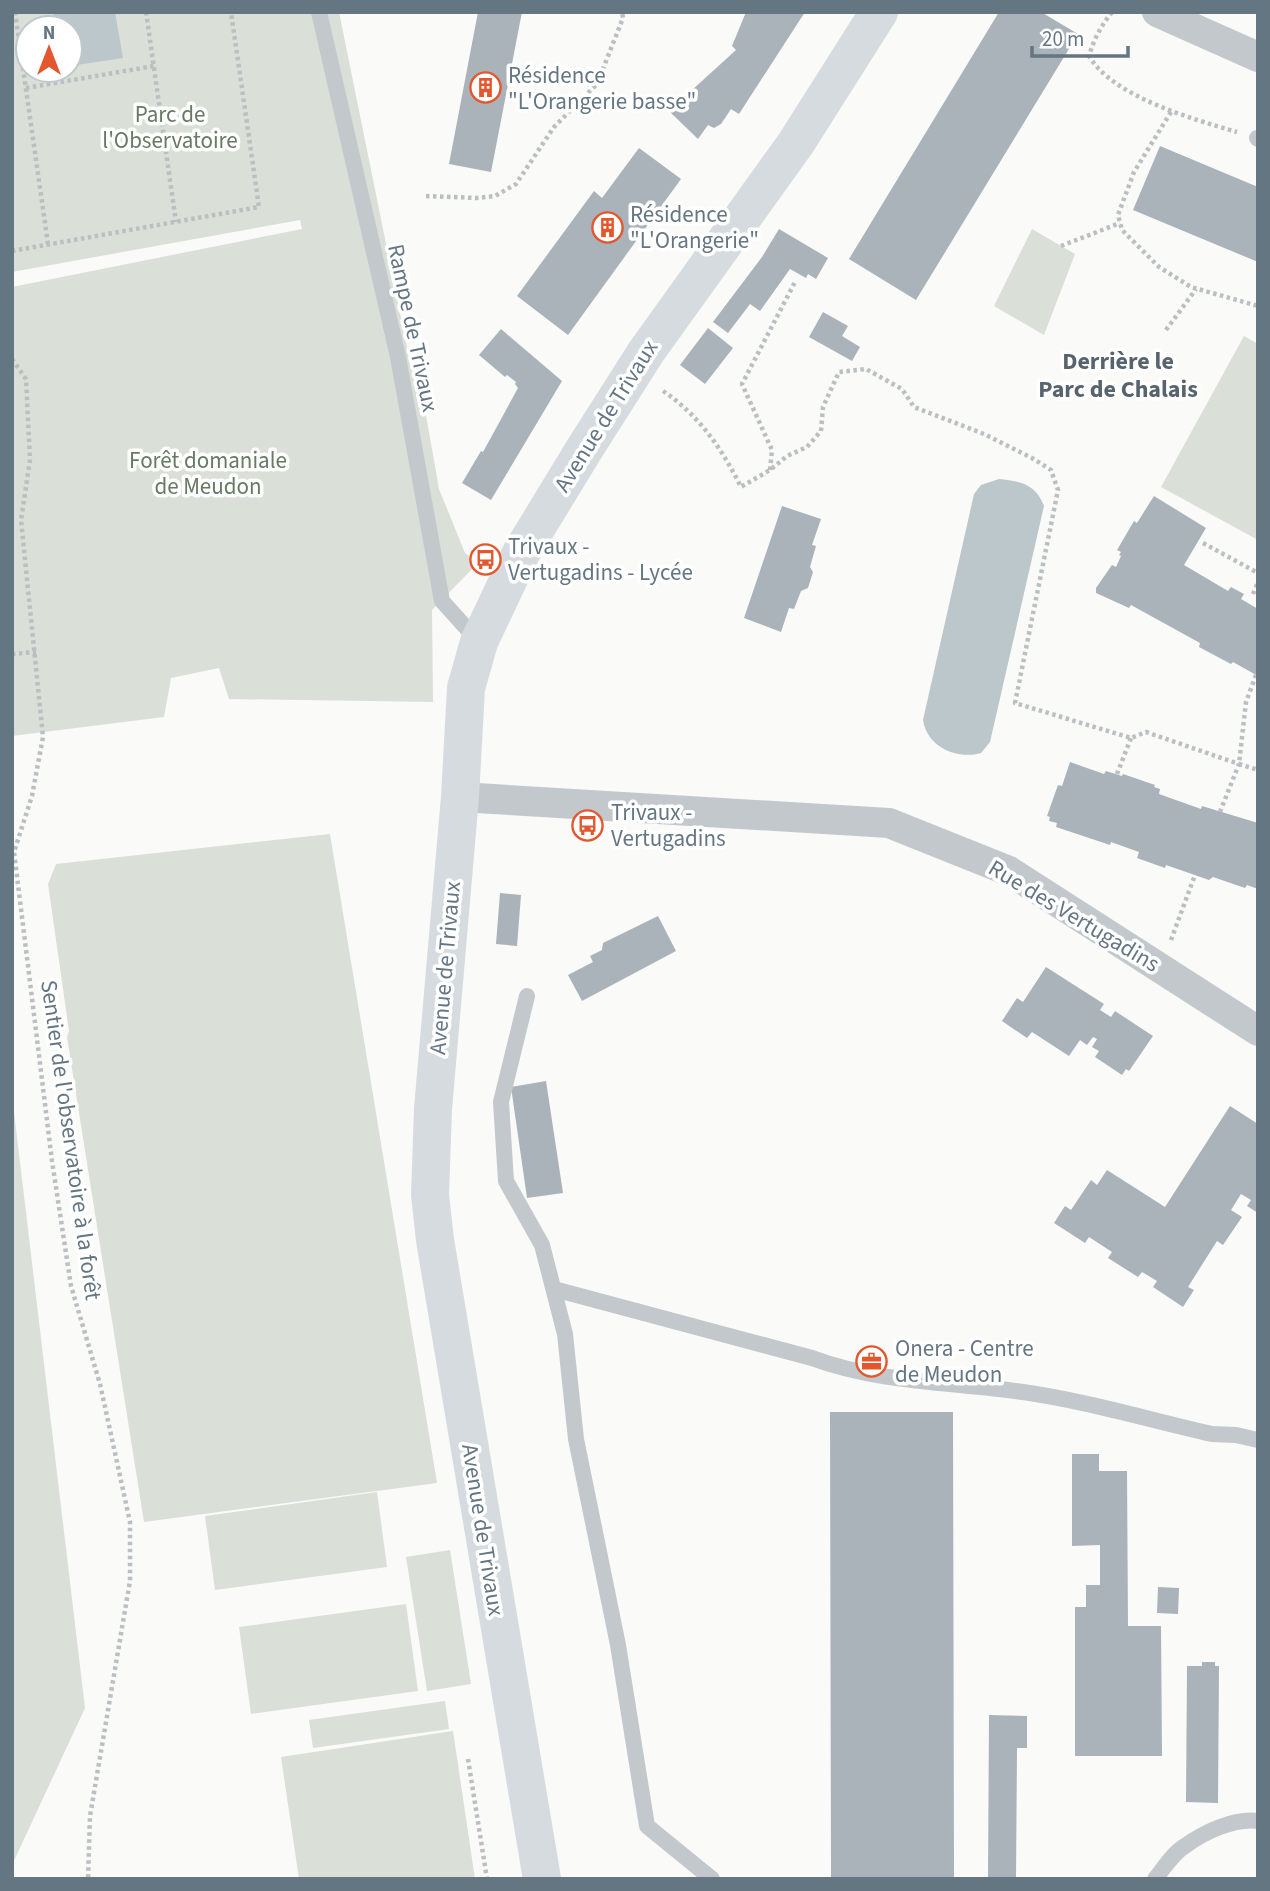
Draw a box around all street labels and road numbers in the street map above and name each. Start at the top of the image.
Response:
street label: Rampe de Trivaux [379,241,447,415]
street label: Avenue de Trivaux [546,334,666,498]
street label: Rue des Vertugadins [982,852,1166,980]
street label: Avenue de Trivaux [421,880,469,1056]
street label: Sentier de l'observatoire à la forêt [32,978,110,1302]
street label: Avenue de Trivaux [453,1442,513,1618]

